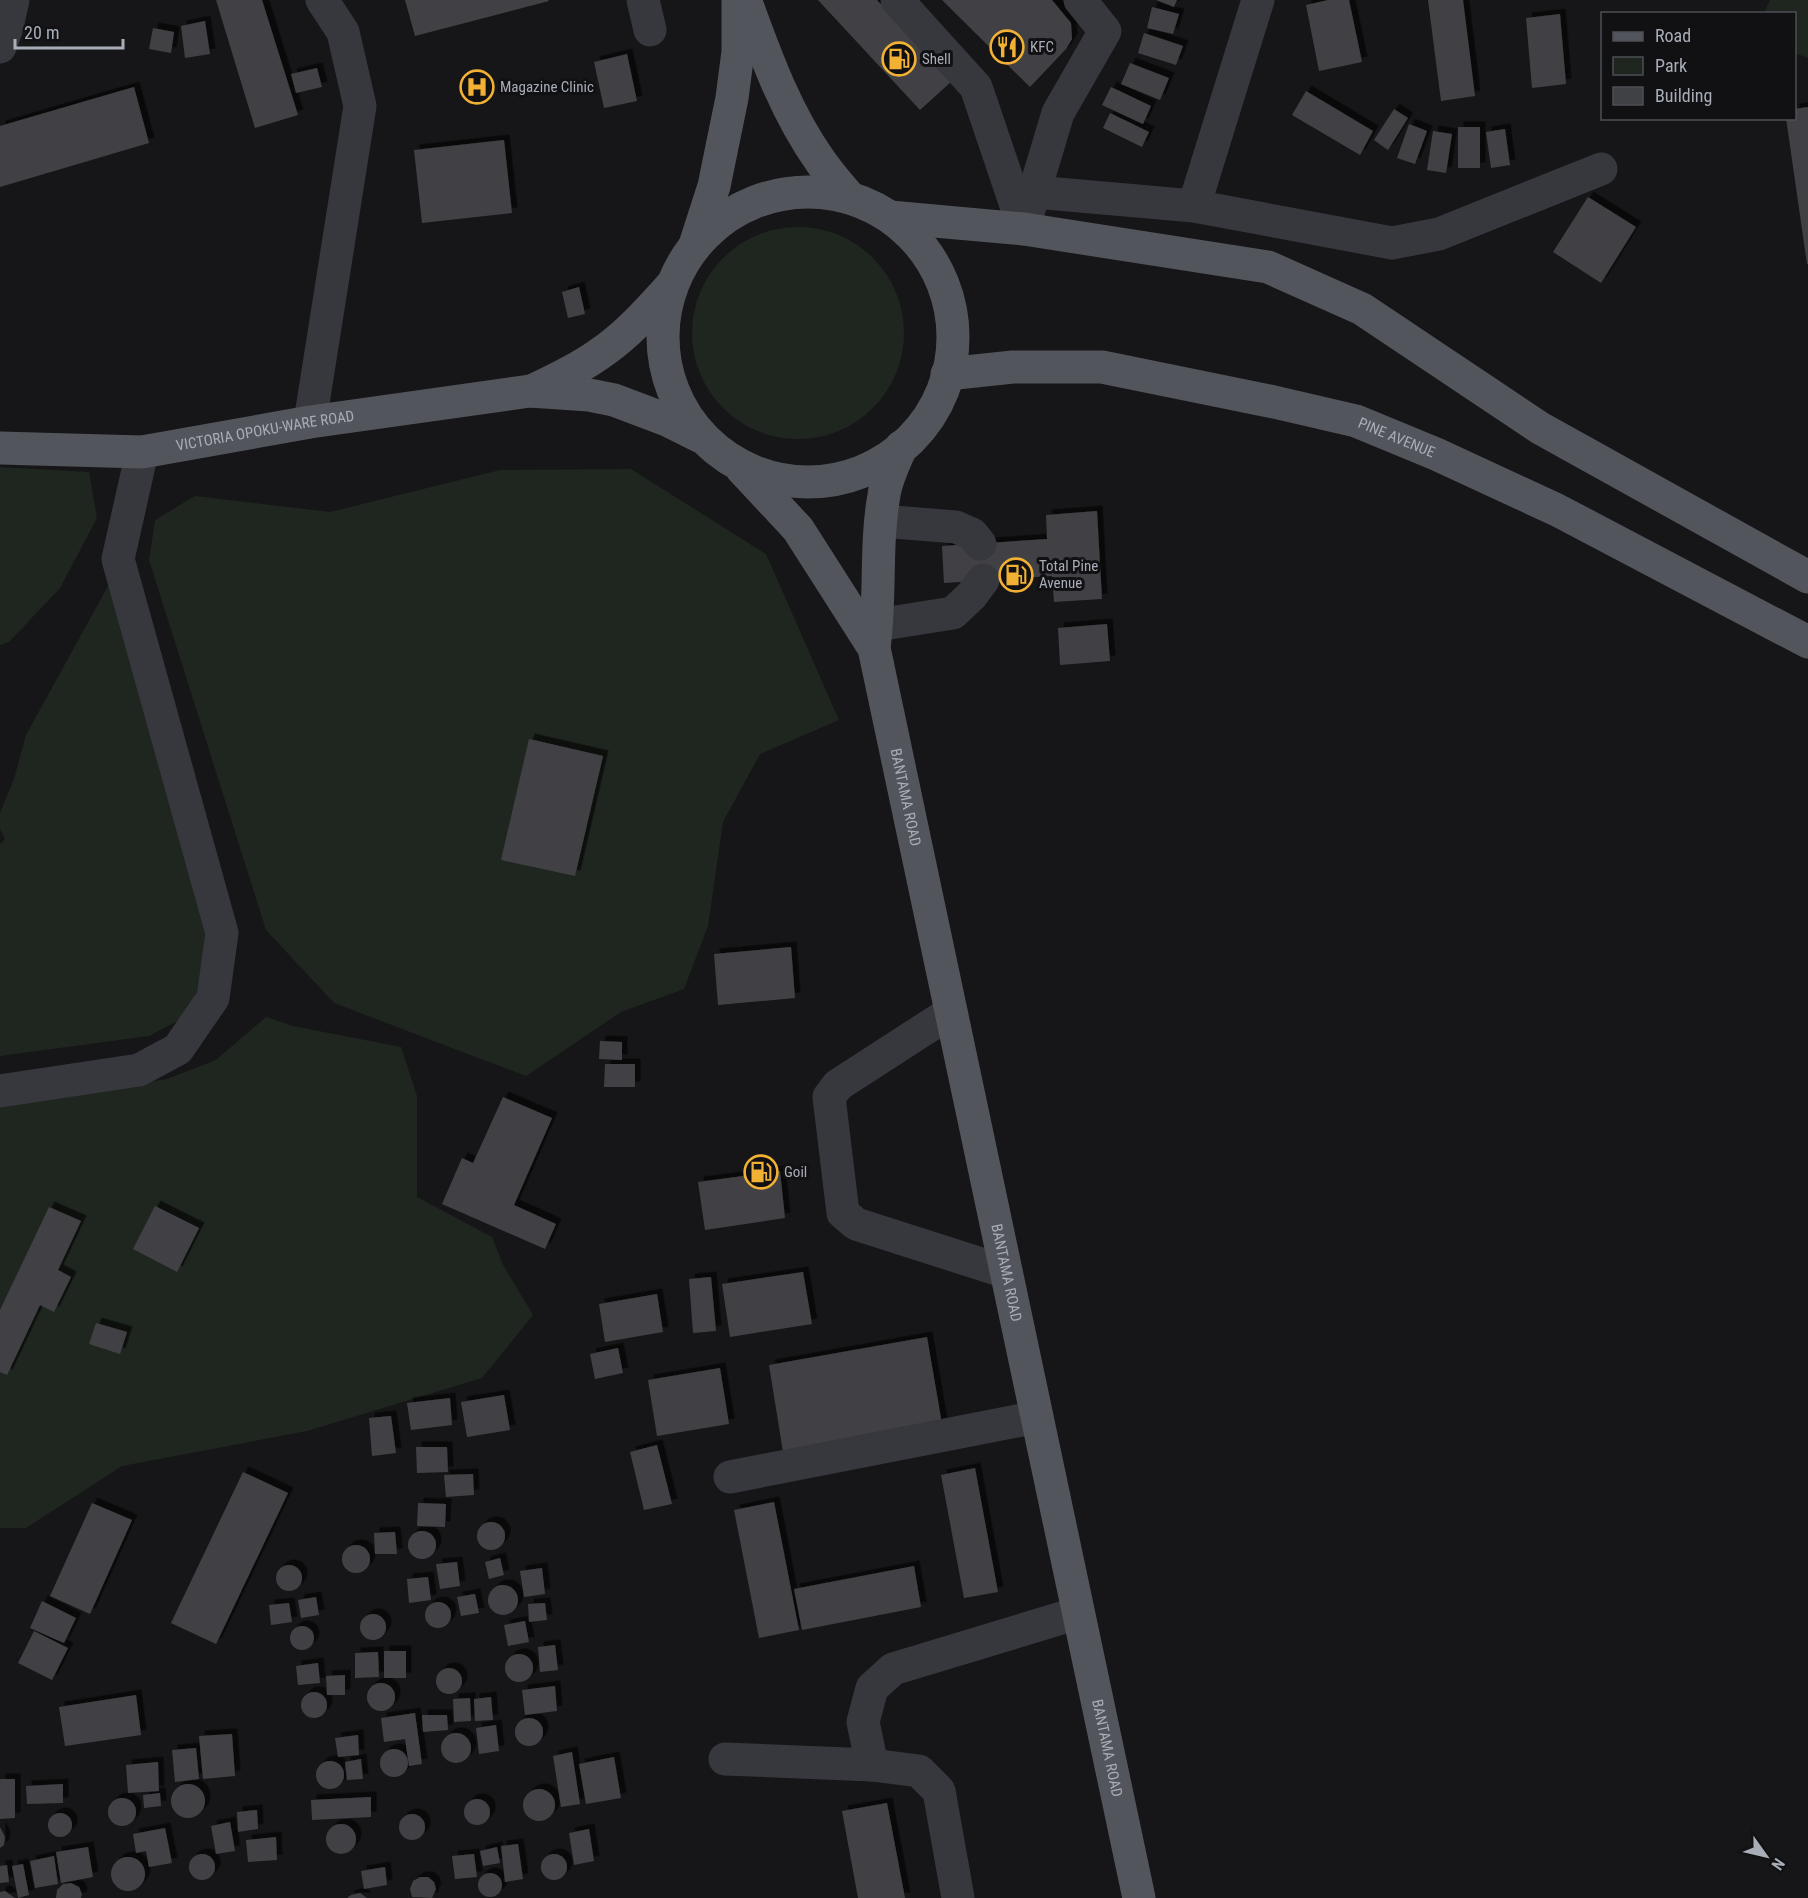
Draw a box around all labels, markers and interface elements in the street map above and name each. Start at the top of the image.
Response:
scale bar [15,12,123,50]
legend [1601,12,1796,120]
text: 20 m [24,22,59,43]
text: Road [1655,25,1691,46]
restaurant icon: KFC [989,29,1025,65]
place label: KFC [1030,38,1054,56]
fuel station icon: Shell [881,41,917,77]
place label: Shell [922,50,951,68]
text: Park [1655,55,1687,76]
hospital icon: Magazine Clinic [459,69,495,105]
place label: Magazine Clinic [500,78,594,96]
text: Building [1655,85,1712,106]
street label: VICTORIA OPOKU-WARE ROAD [175,407,355,455]
street label: PINE AVENUE [1356,414,1438,462]
fuel station icon: Total Pine Avenue [998,557,1034,593]
place label: Total Pine Avenue [1039,557,1098,592]
street label: BANTAMA ROAD [887,747,925,848]
fuel station icon: Goil [743,1154,779,1190]
place label: Goil [784,1163,807,1181]
street label: BANTAMA ROAD [987,1222,1026,1323]
street label: BANTAMA ROAD [1088,1698,1126,1799]
north arrow [1736,1826,1796,1886]
text: N [1767,1855,1789,1873]

